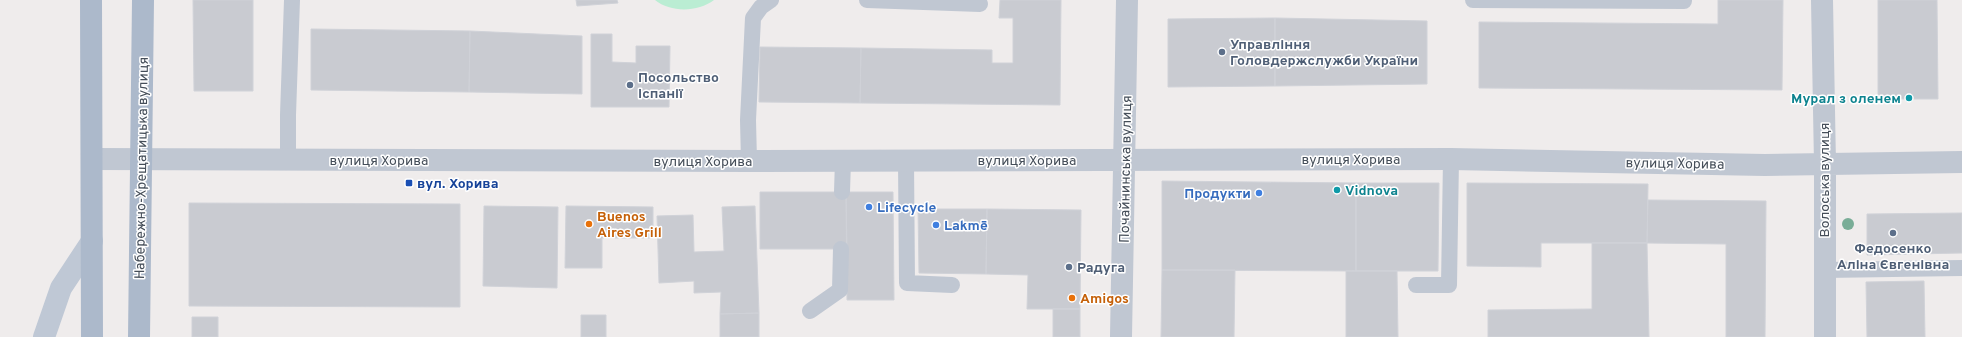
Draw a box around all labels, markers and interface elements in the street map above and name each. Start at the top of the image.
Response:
place label: Управління Головдержслужби України [1230,37,1418,70]
marker: Управління Головдержслужби України [1217,47,1227,57]
street label: Набережно-Хрещатицька вулиця [132,57,153,279]
place label: Посольство Іспанії [638,70,719,103]
marker: Посольство Іспанії [625,80,635,90]
place label: Мурал з оленем [1791,91,1901,108]
marker: Мурал з оленем [1904,93,1914,103]
street label: Почайнинська вулиця [1117,95,1136,243]
street label: Волоська вулиця [1817,123,1834,237]
street label: вулиця Хорива [1302,152,1400,169]
street label: вулиця Хорива [330,153,428,170]
street label: вулиця Хорива [978,153,1076,170]
street label: вулиця Хорива [654,154,752,171]
street label: вулиця Хорива [1625,155,1725,174]
place label: вул. Хорива [417,176,498,193]
marker: вул. Хорива [404,178,414,188]
place label: Vidnova [1345,183,1398,200]
marker: Vidnova [1332,185,1342,195]
place label: Продукти [1184,186,1251,203]
marker: Продукти [1254,188,1264,198]
place label: Lifecycle [877,200,937,217]
marker: Lifecycle [864,202,874,212]
place label: Buenos Aires Grill [597,209,662,242]
place label: Lakmē [944,218,988,235]
marker: Buenos Aires Grill [584,219,594,229]
marker: Lakmē [931,220,941,230]
marker: Федосенко Аліна Євгенівна [1888,228,1898,238]
place label: Федосенко Аліна Євгенівна [1837,241,1949,274]
place label: Радуга [1077,260,1125,277]
marker: Радуга [1064,262,1074,272]
place label: Amigos [1080,291,1129,308]
marker: Amigos [1067,293,1077,303]

